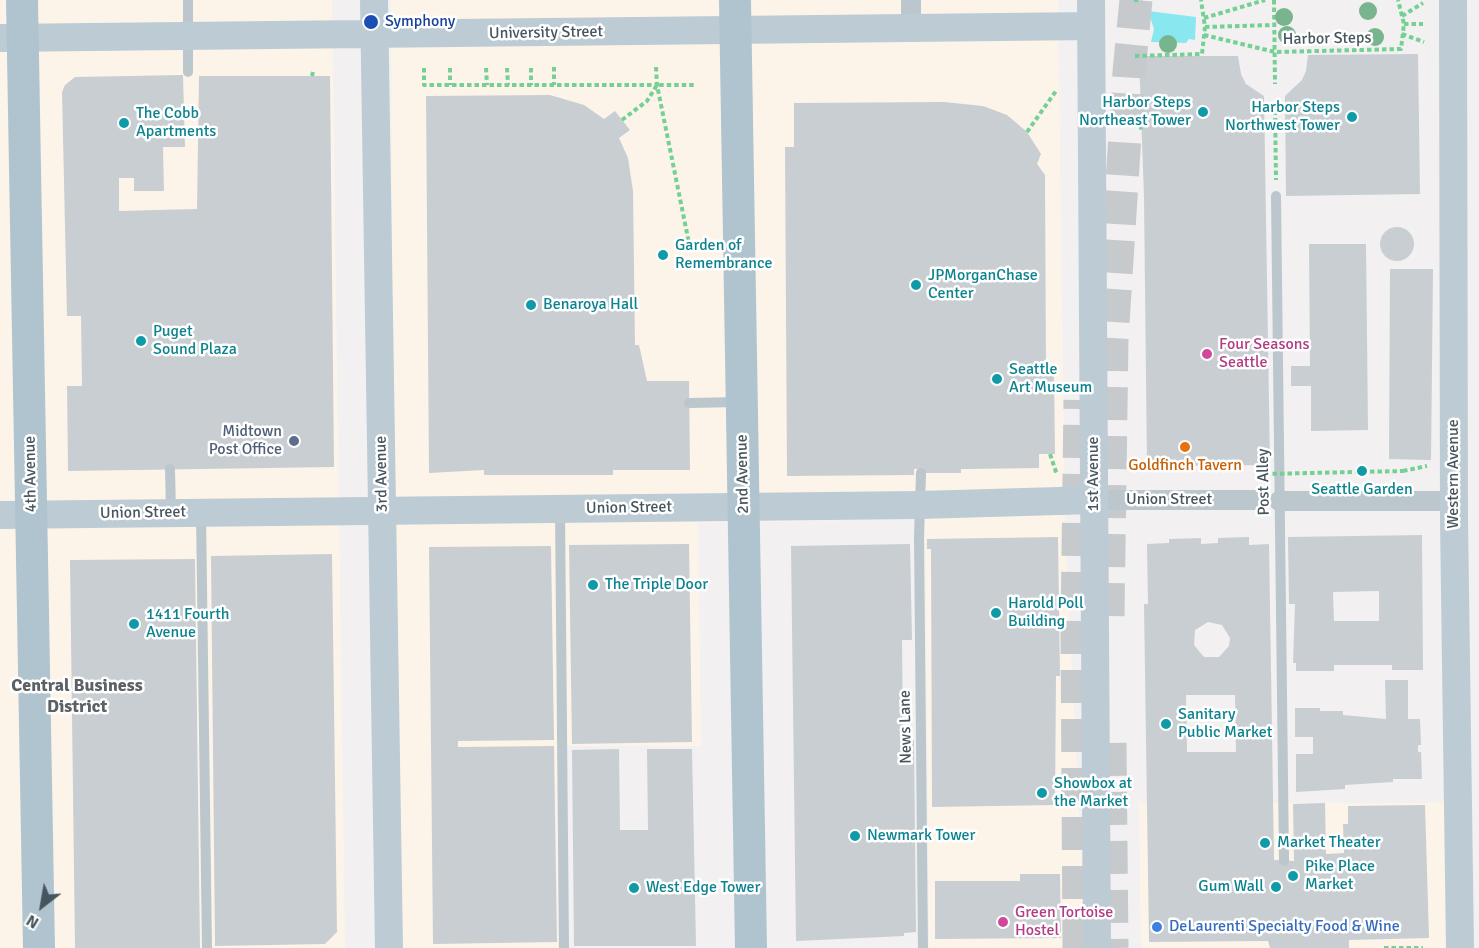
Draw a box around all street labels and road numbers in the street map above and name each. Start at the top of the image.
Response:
street label: University Street [489,22,603,44]
street label: Harbor Steps [1282,29,1372,49]
street label: Western Avenue [1444,419,1464,529]
street label: 2nd Avenue [733,434,753,514]
street label: 4th Avenue [21,436,41,512]
street label: 3rd Avenue [372,436,392,512]
street label: 1st Avenue [1084,437,1104,511]
street label: Post Alley [1254,448,1274,516]
street label: Union Street [1126,490,1212,510]
street label: Union Street [586,498,672,518]
street label: Union Street [100,503,186,523]
street label: News Lane [896,690,916,764]

